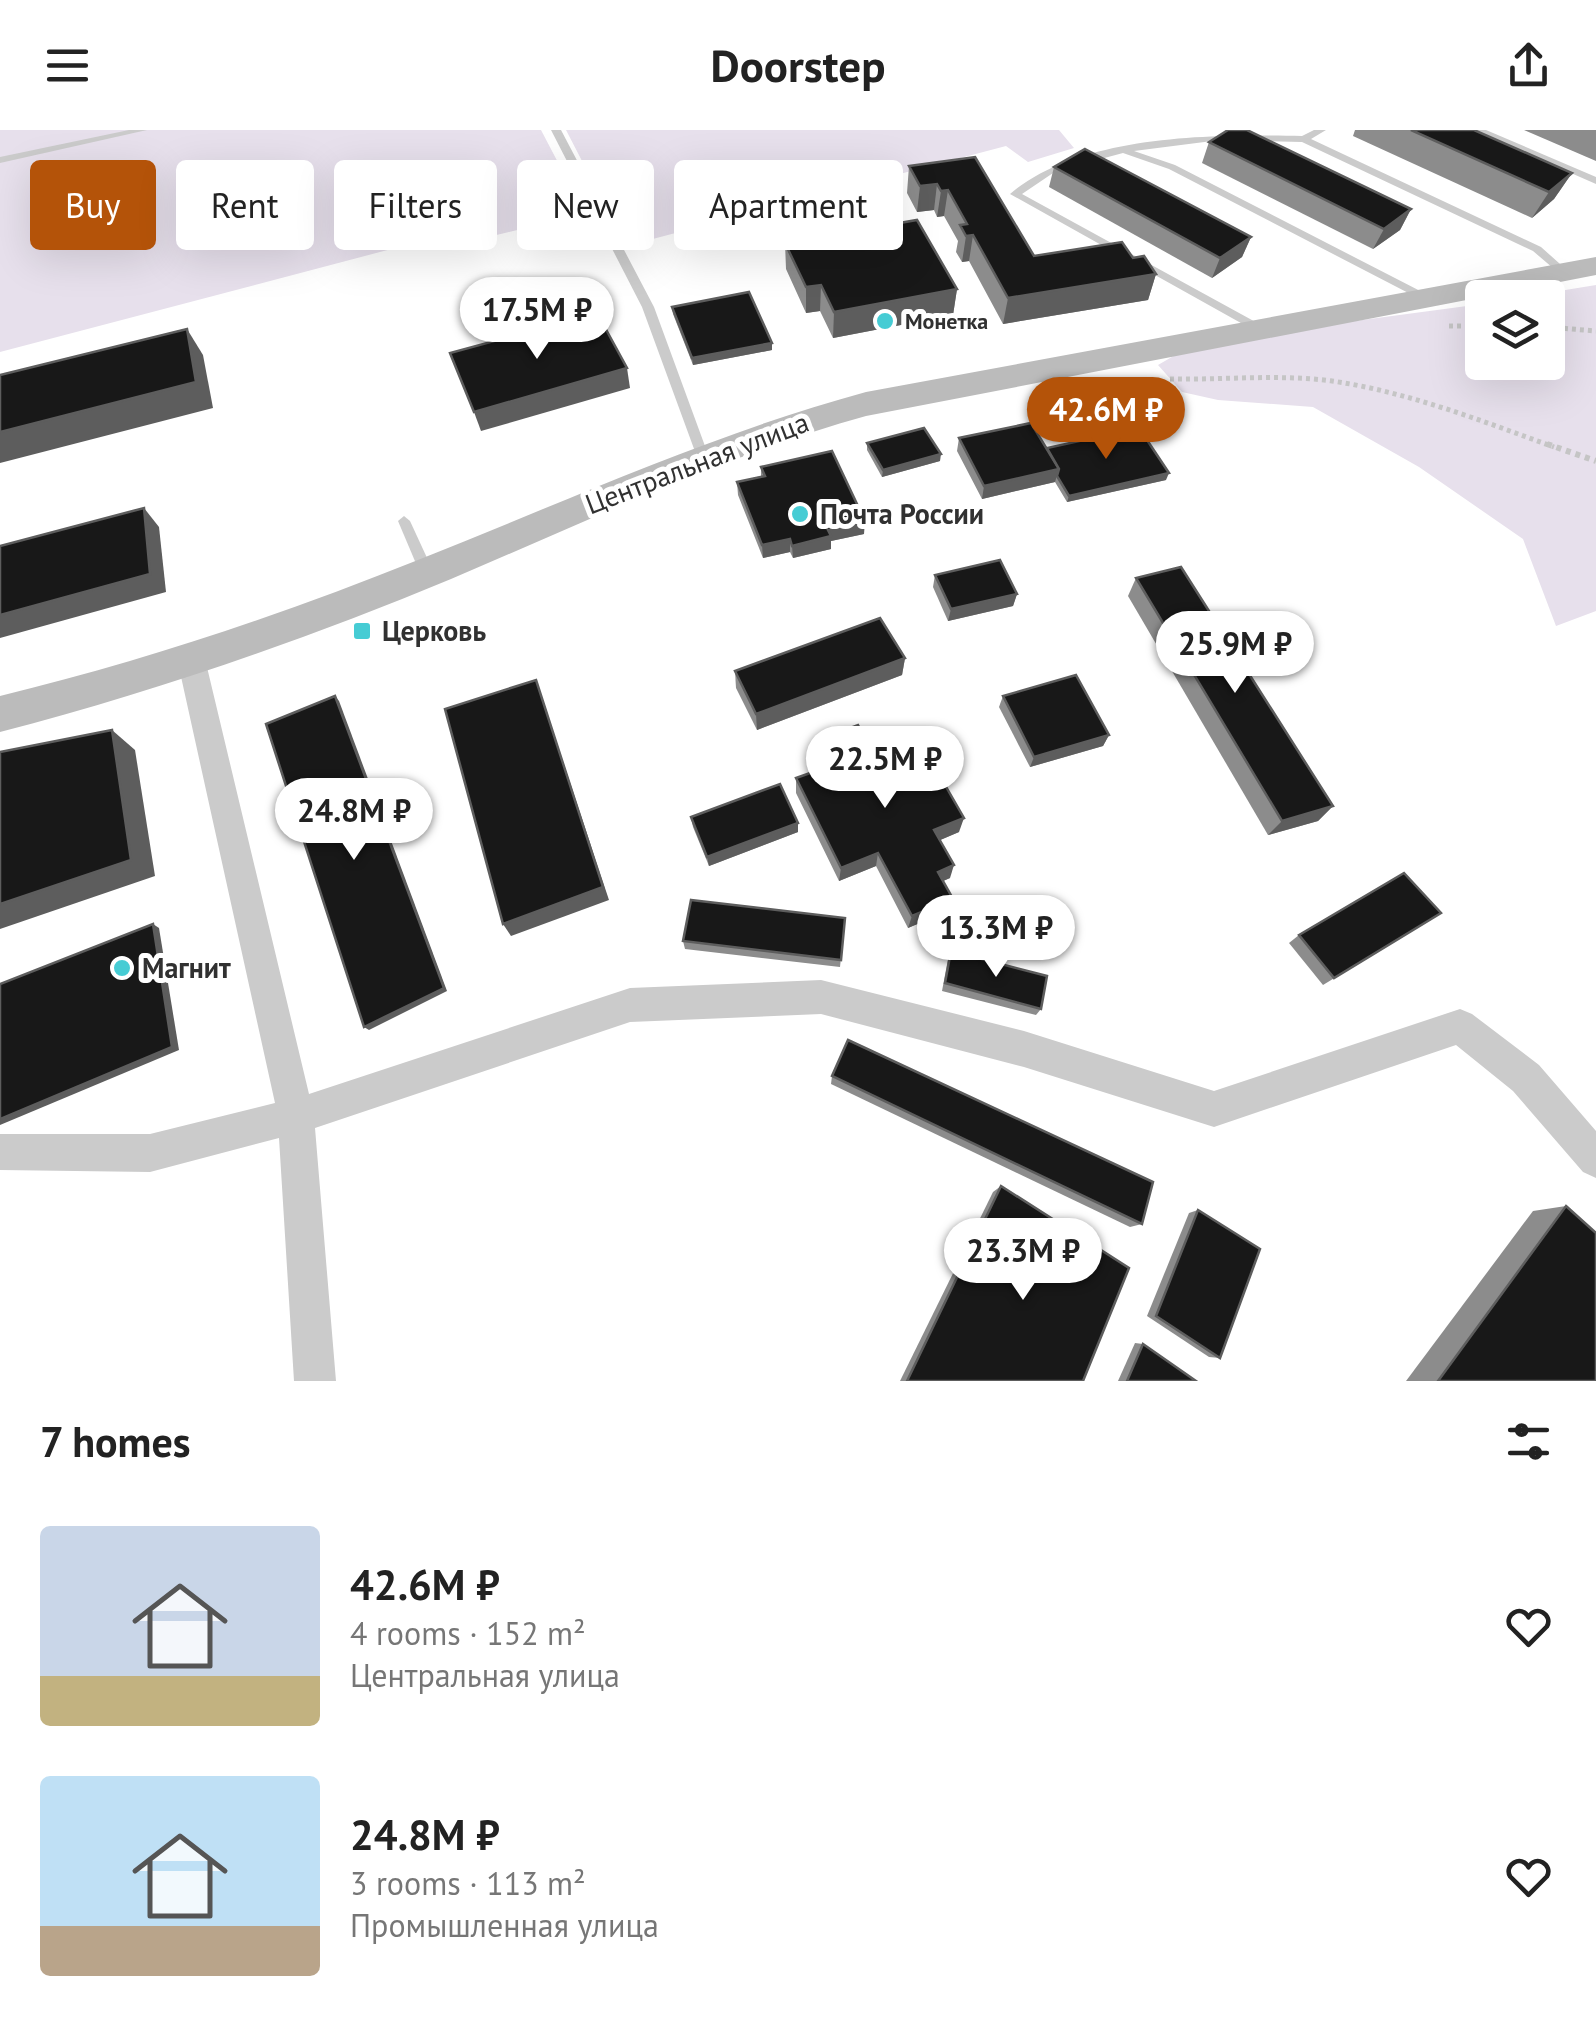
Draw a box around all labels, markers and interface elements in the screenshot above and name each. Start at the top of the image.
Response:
text: Doorstep [711,36,885,94]
icon: menu [40,38,95,93]
icon: share [1501,38,1556,93]
chip: Buy [30,160,156,250]
chip: Rent [176,160,314,250]
chip: Filters [334,160,497,250]
chip: New [517,160,654,250]
chip: Apartment [674,160,903,250]
pin: 17.5M ₽ [445,277,629,362]
map controls [1465,280,1565,380]
button: layers [1465,280,1565,380]
text: 17.5M ₽ [482,288,592,330]
place label: Монетка [905,307,988,335]
marker: Монетка [874,310,896,332]
pin: 42.6M ₽ [1014,377,1198,462]
text: 42.6M ₽ [1049,388,1163,430]
street label: Центральная улица [580,403,814,522]
place label: Почта России [820,495,984,532]
marker: Почта России [789,503,811,525]
pin: 25.9M ₽ [1143,611,1327,696]
place label: Церковь [382,612,486,649]
marker: Церковь [351,620,373,642]
text: 25.9M ₽ [1178,622,1292,664]
pin: 22.5M ₽ [793,726,977,811]
text: 22.5M ₽ [828,737,942,779]
pin: 24.8M ₽ [262,778,446,863]
text: 24.8M ₽ [297,789,411,831]
pin: 13.3M ₽ [904,895,1088,980]
text: 13.3M ₽ [939,906,1053,948]
place label: Магнит [142,949,231,986]
marker: Магнит [111,957,133,979]
pin: 23.3M ₽ [931,1218,1115,1303]
text: 23.3M ₽ [966,1229,1080,1271]
text: 7 homes [40,1414,191,1469]
icon: filters [1501,1414,1556,1469]
text: 42.6M ₽ [350,1557,500,1612]
icon: home [120,1566,240,1686]
icon: heart [1501,1599,1556,1654]
text: 4 rooms · 152 m² [350,1612,586,1654]
text: Центральная улица [350,1654,620,1696]
text: 24.8M ₽ [350,1807,500,1862]
icon: home [120,1816,240,1936]
icon: heart [1501,1849,1556,1904]
text: 3 rooms · 113 m² [350,1862,586,1904]
text: Промышленная улица [350,1904,659,1946]

